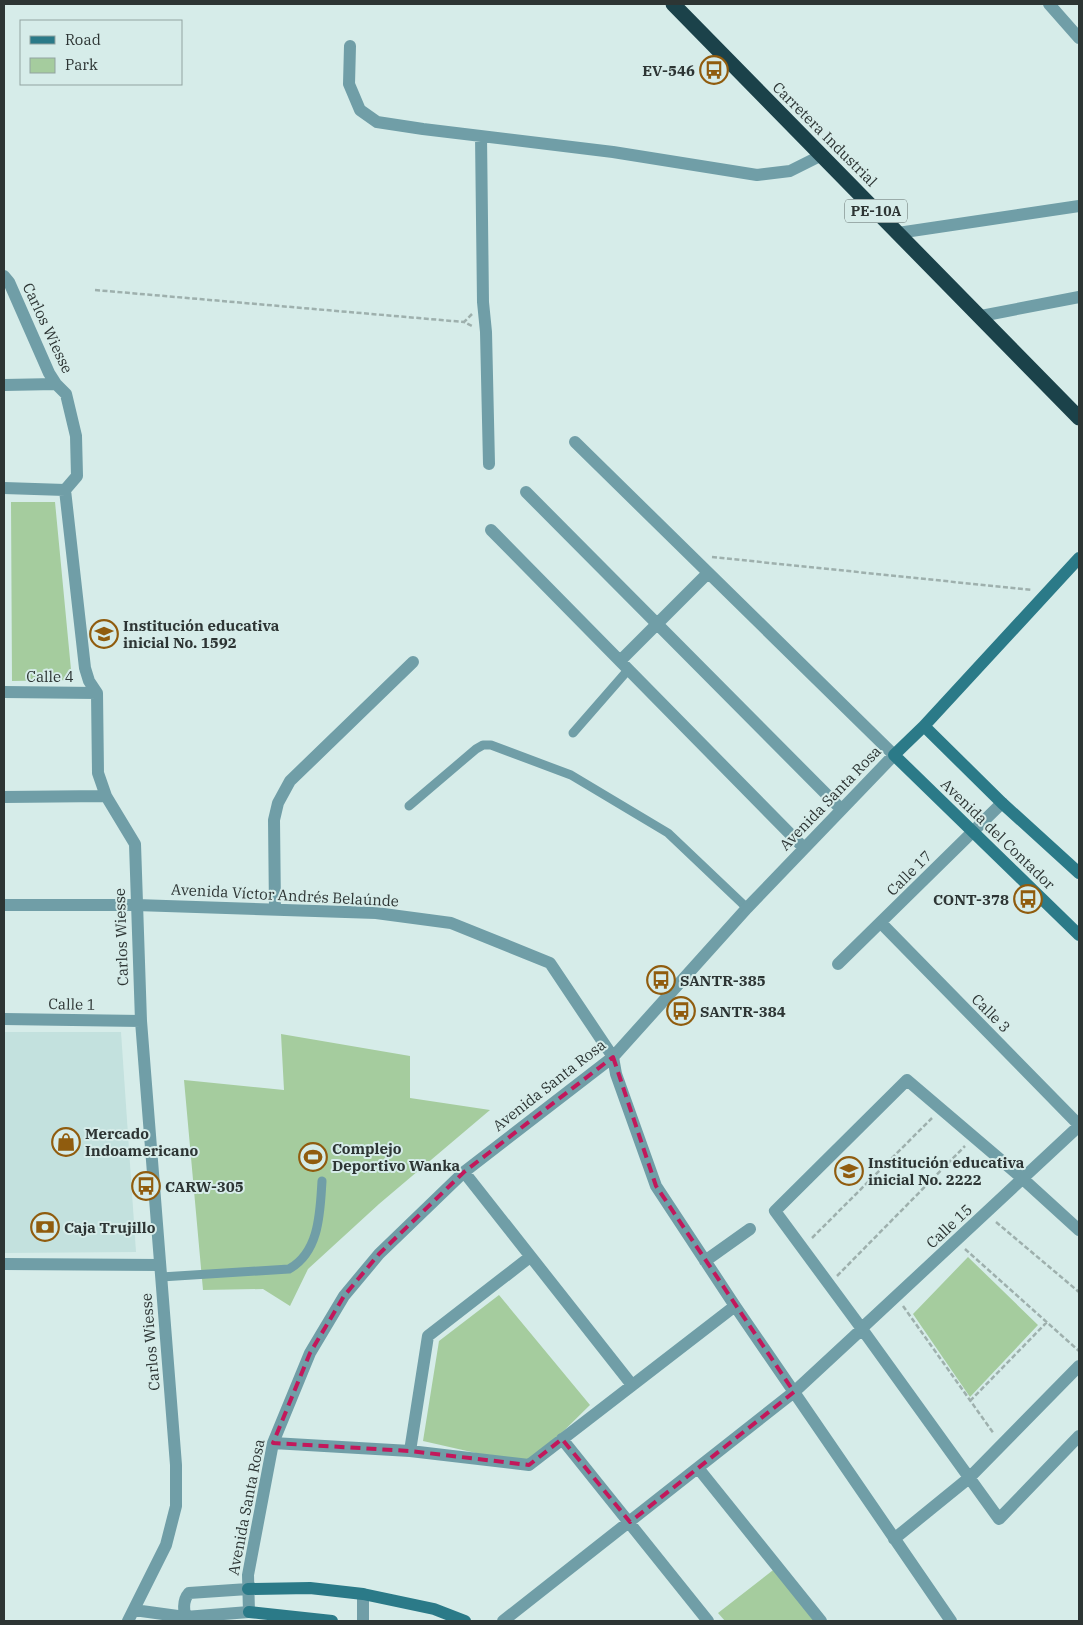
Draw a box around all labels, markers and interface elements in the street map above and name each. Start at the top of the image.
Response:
legend [20,20,182,85]
text: Road [65,30,101,49]
text: Park [65,55,98,74]
bus stop icon: EV-546 [699,55,729,85]
place label: EV-546 [642,61,695,80]
street label: Carretera Industrial [769,78,881,190]
road number: PE-10A [845,200,907,222]
street label: Carlos Wiesse [19,280,77,376]
place label: Institución educativa inicial No. 1592 [123,616,280,652]
school or university icon: Institución educativa inicial No. 1592 [89,619,119,649]
street label: Calle 4 [26,667,74,686]
street label: Avenida Santa Rosa [775,742,885,854]
street label: Avenida del Contador [937,775,1059,894]
street label: Calle 17 [882,846,936,900]
street label: Avenida Víctor Andrés Belaúnde [171,880,399,910]
bus stop icon: CONT-378 [1013,884,1043,914]
street label: Carlos Wiesse [110,888,132,986]
place label: CONT-378 [933,890,1009,909]
bus stop icon: SANTR-385 [646,965,676,995]
place label: SANTR-385 [680,971,766,990]
street label: Calle 3 [968,990,1014,1036]
street label: Calle 1 [48,994,96,1014]
bus stop icon: SANTR-384 [666,996,696,1026]
place label: SANTR-384 [700,1002,786,1021]
street label: Avenida Santa Rosa [489,1035,609,1135]
place label: Mercado Indoamericano [85,1124,199,1160]
shop icon: Mercado Indoamericano [51,1127,81,1157]
place label: Complejo Deportivo Wanka [332,1139,461,1175]
sports icon: Complejo Deportivo Wanka [298,1142,328,1172]
place label: Institución educativa inicial No. 2222 [868,1153,1025,1189]
school or university icon: Institución educativa inicial No. 2222 [834,1156,864,1186]
bus stop icon: CARW-305 [131,1171,161,1201]
place label: CARW-305 [165,1177,244,1196]
street label: Calle 15 [922,1200,976,1252]
bank icon: Caja Trujillo [30,1212,60,1242]
place label: Caja Trujillo [64,1218,156,1237]
street label: Carlos Wiesse [136,1292,164,1392]
street label: Avenida Santa Rosa [223,1437,269,1577]

